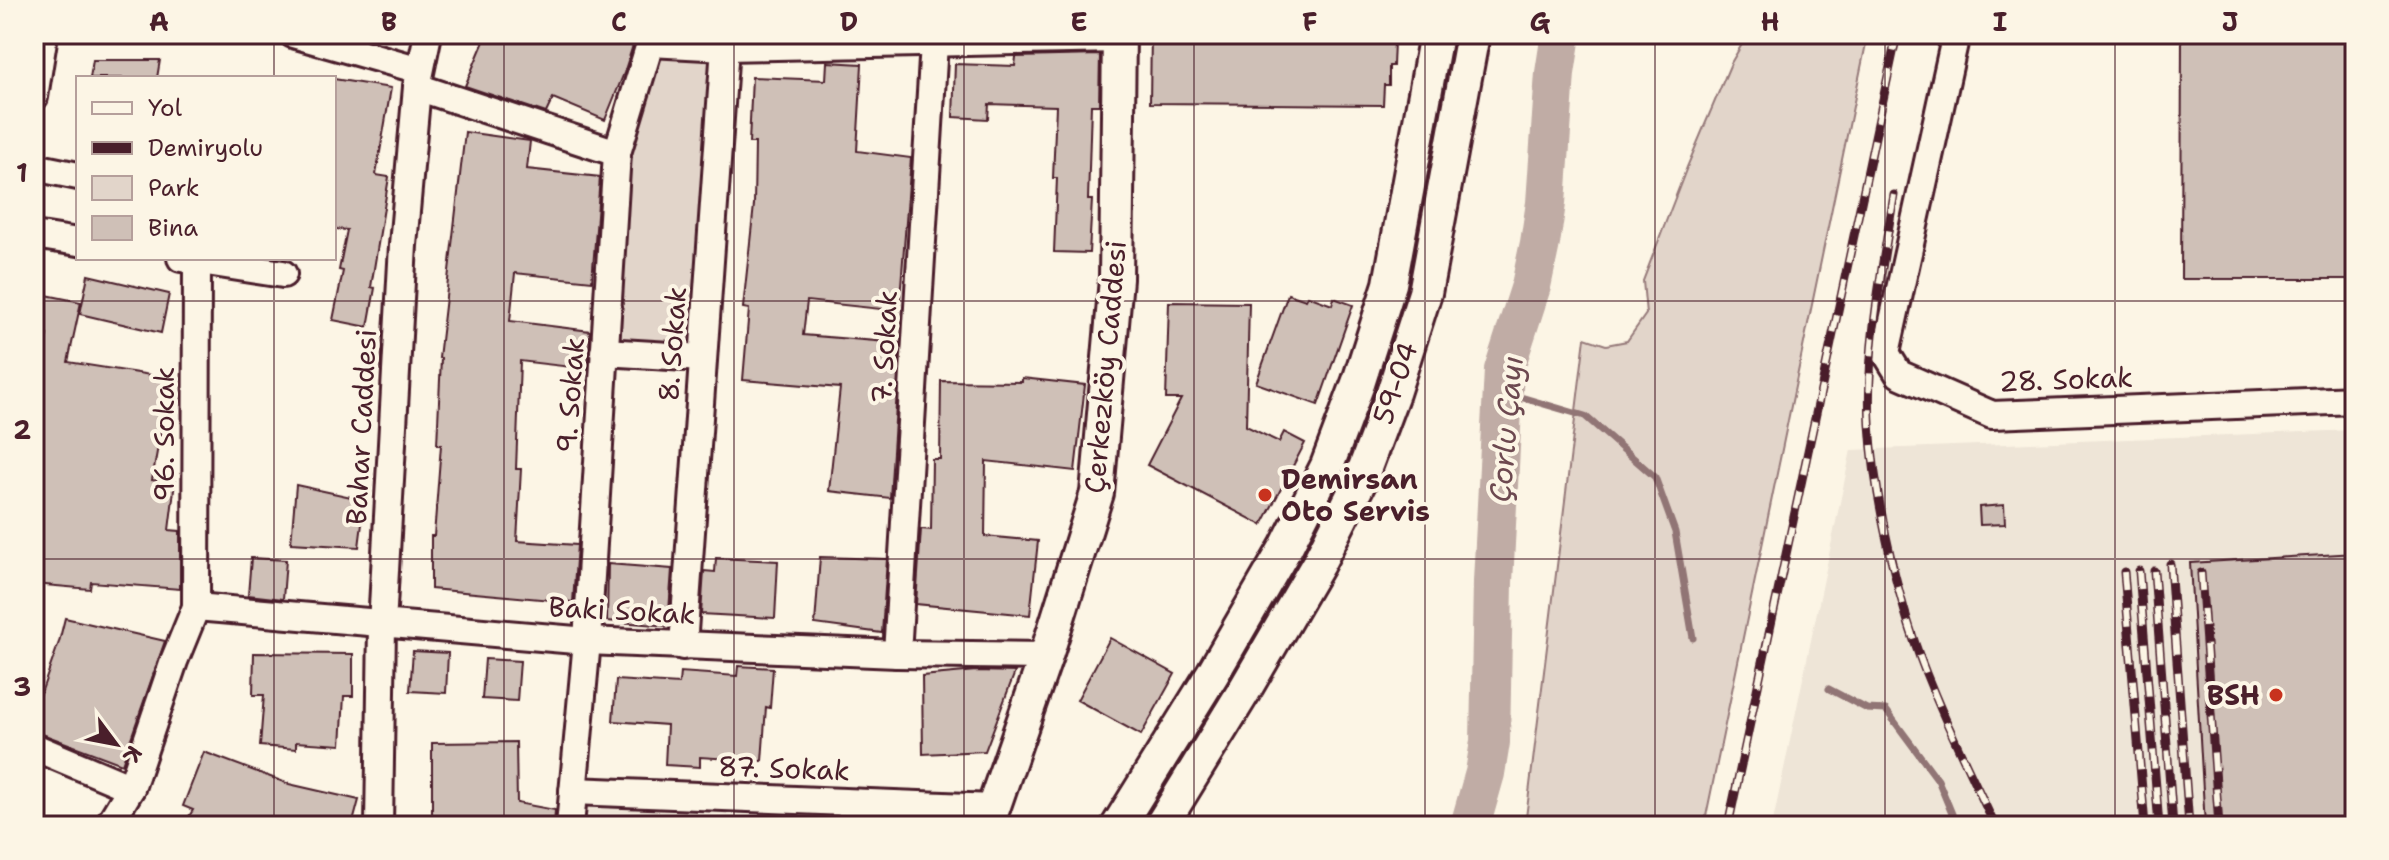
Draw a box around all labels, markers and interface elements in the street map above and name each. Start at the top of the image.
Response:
text: A [149,4,169,39]
text: B [381,4,397,39]
text: C [611,4,627,39]
text: D [840,4,858,39]
text: E [1070,4,1088,39]
text: F [1302,4,1318,39]
text: G [1530,4,1551,39]
text: H [1761,4,1779,39]
text: I [1993,4,2007,39]
text: J [2222,4,2238,39]
legend [76,76,336,260]
text: Yol [148,92,183,124]
text: Demiryolu [148,132,263,164]
text: 1 [16,155,28,190]
text: Park [148,172,200,204]
text: Bina [148,212,198,244]
street label: Çerkezköy Caddesi [1075,239,1135,495]
street label: 8. Sokak [649,285,695,403]
street label: 7. Sokak [862,289,906,405]
street label: Bahar Caddesi [337,328,385,526]
street label: 9. Sokak [547,336,593,454]
street label: 59-04 [1363,337,1427,429]
water label: Çorlu Çayı [1479,354,1533,504]
street label: 28. Sokak [1998,358,2134,400]
street label: 96. Sokak [145,367,183,501]
text: 2 [13,412,31,447]
place label: Demirsan Oto Servis [1281,460,1430,530]
marker: Demirsan Oto Servis [1256,486,1274,504]
street label: Baki Sokak [548,587,696,633]
text: 3 [13,669,31,704]
place label: BSH [2207,676,2260,714]
marker: BSH [2267,686,2285,704]
north arrow [76,704,156,784]
text: K [116,740,149,768]
street label: 87. Sokak [718,747,850,789]

